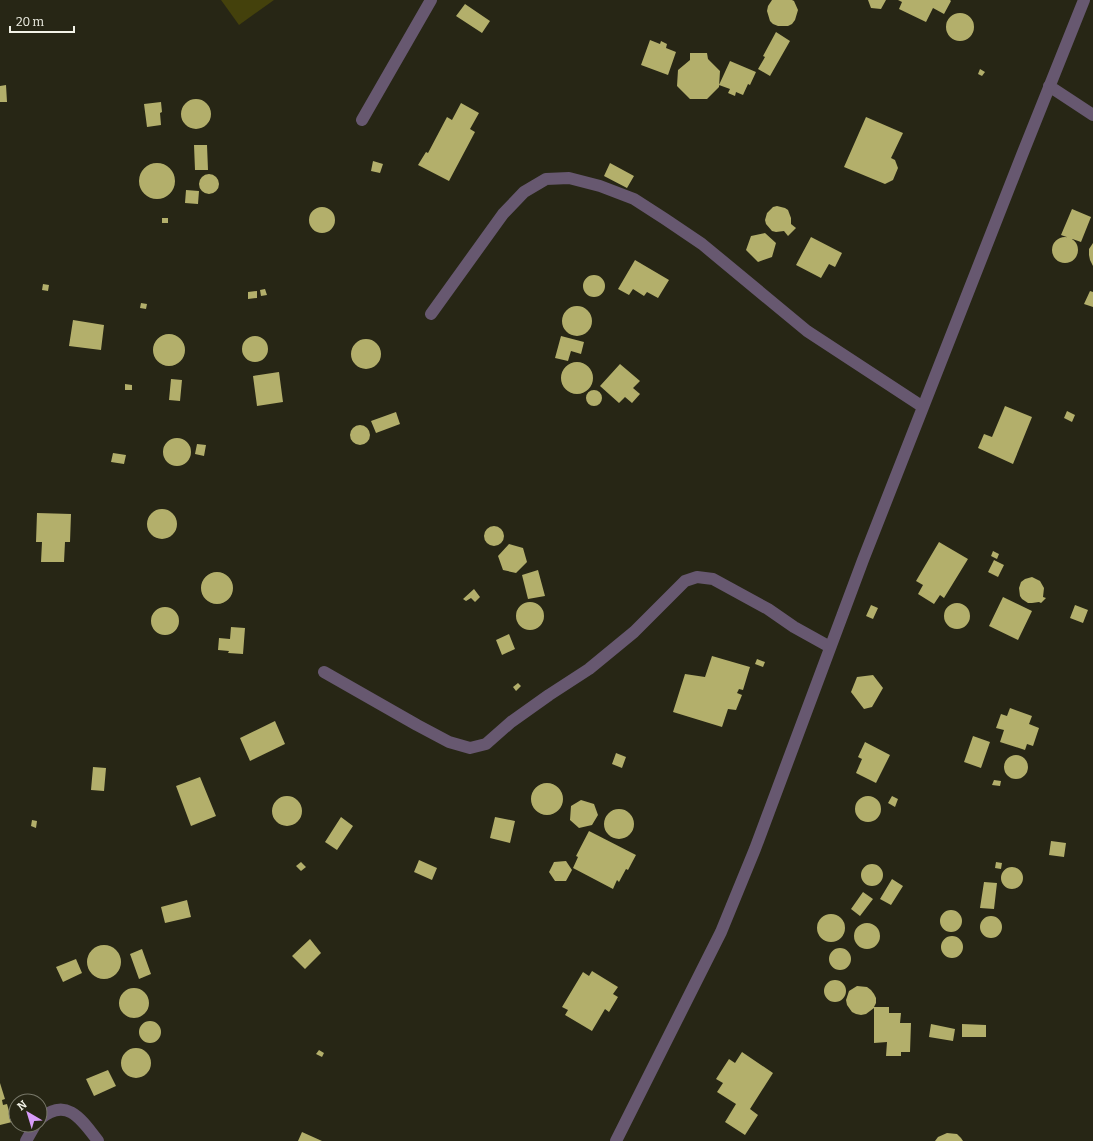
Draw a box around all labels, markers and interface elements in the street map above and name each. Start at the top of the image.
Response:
scale bar [10,8,74,34]
text: 20 m [16,15,45,29]
north arrow [8,1093,48,1133]
text: N [15,1097,30,1113]

